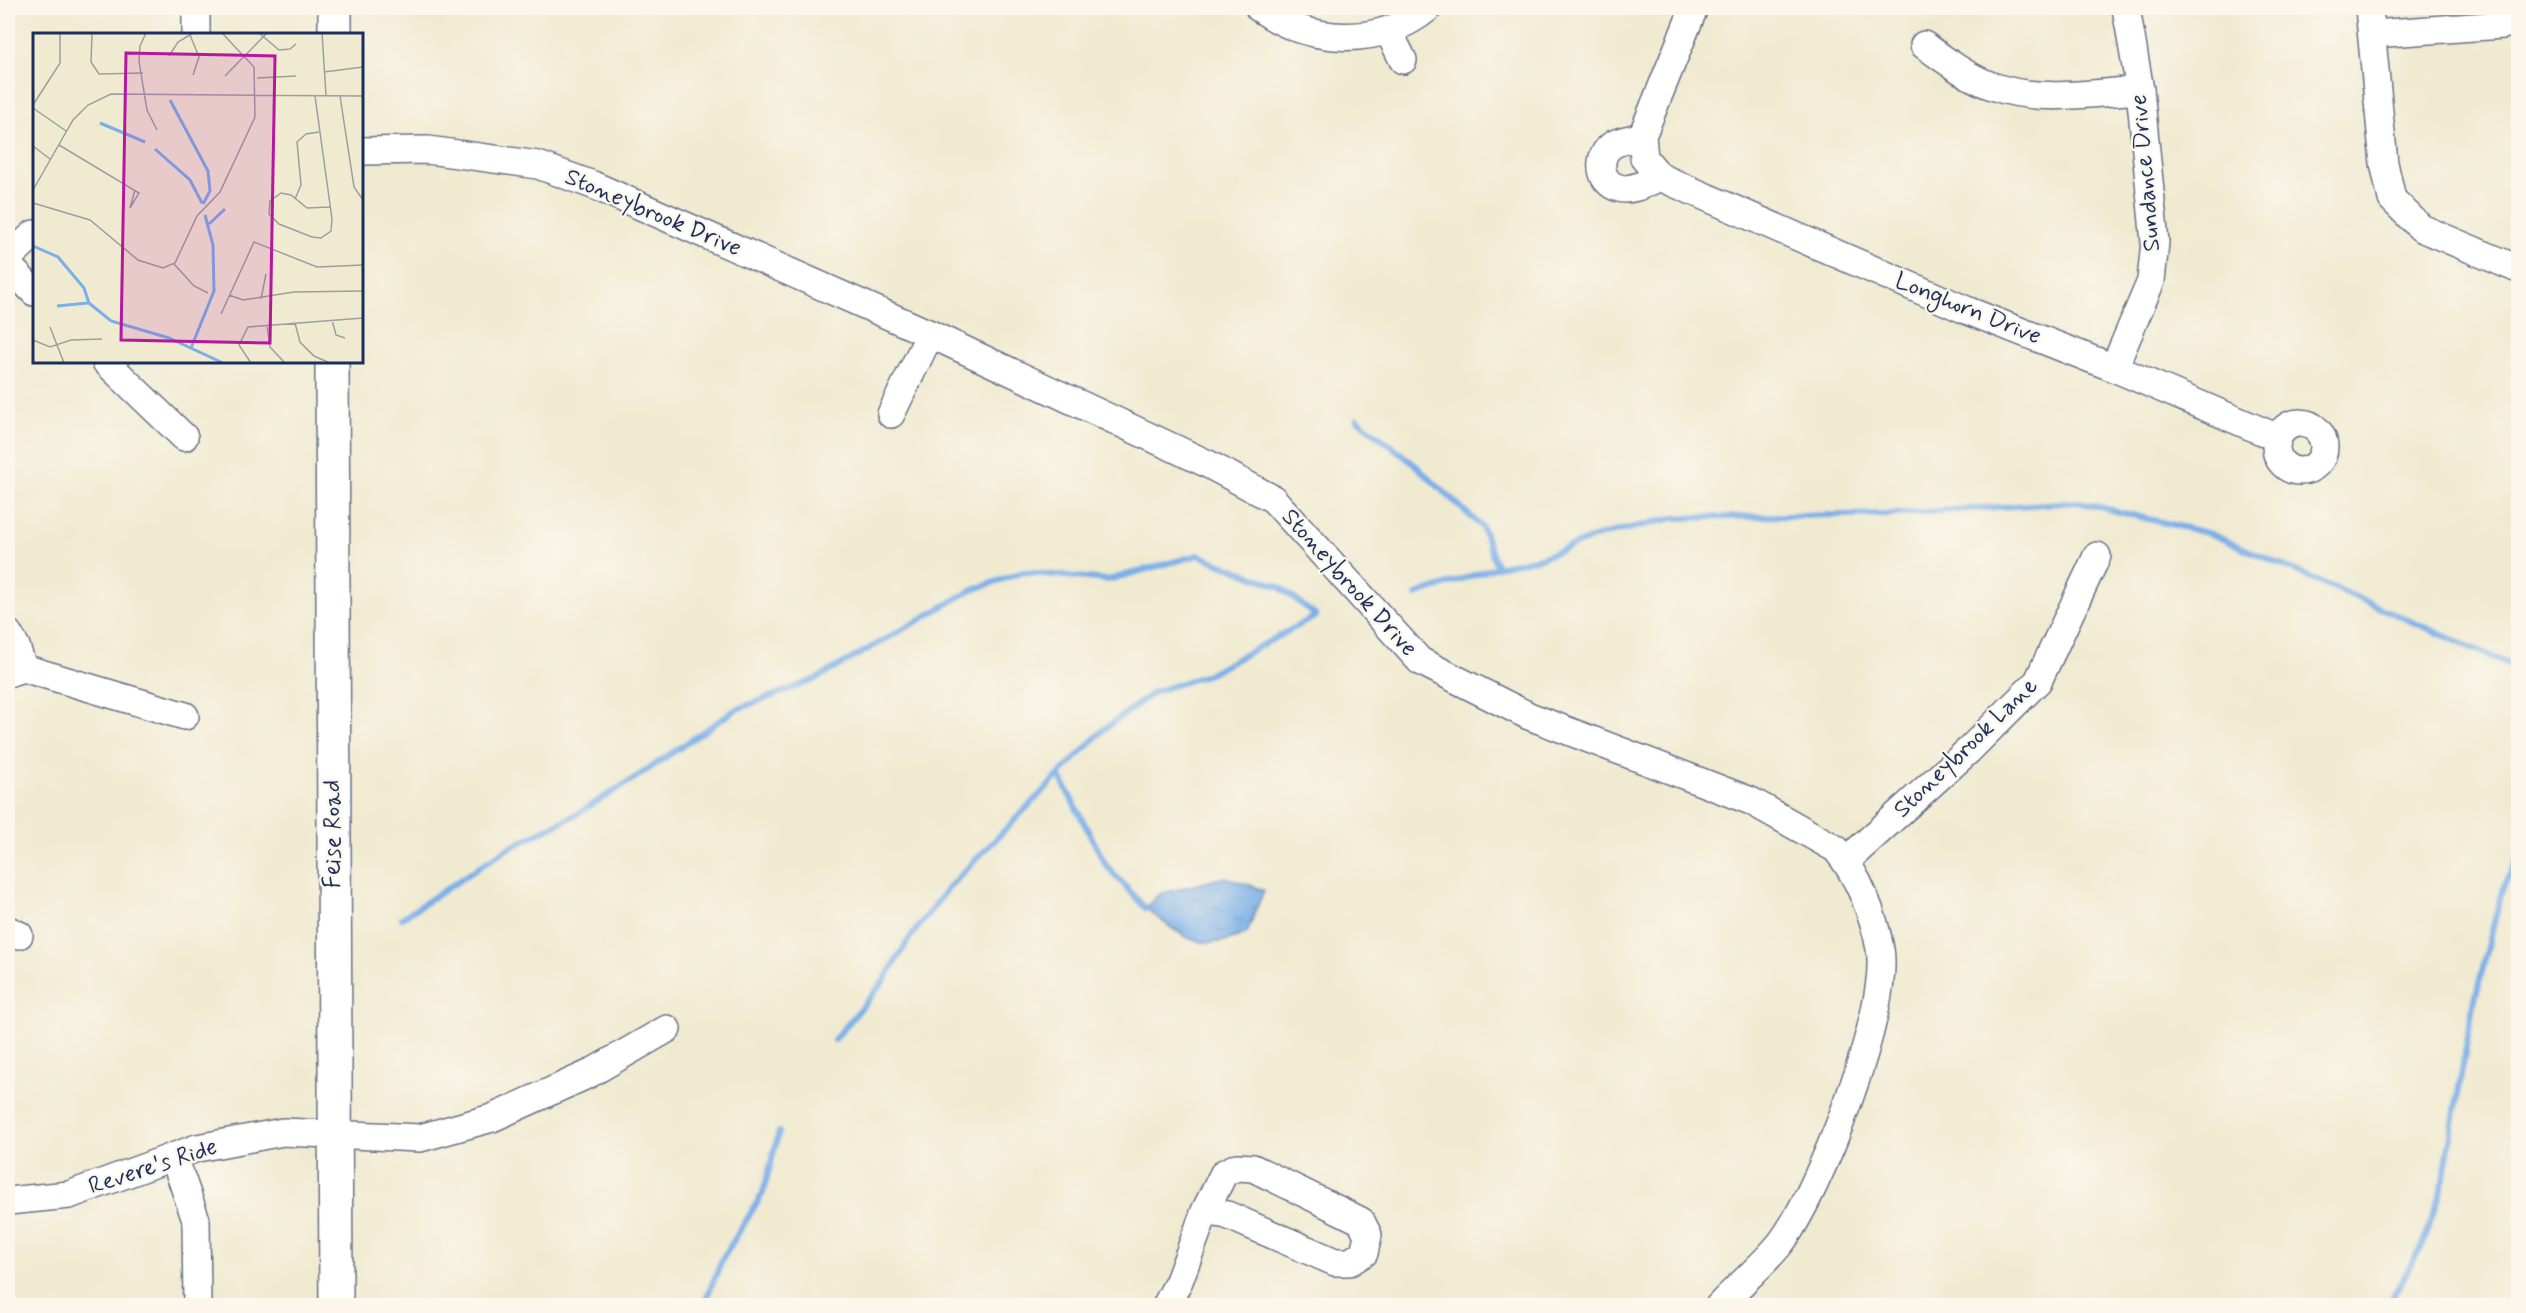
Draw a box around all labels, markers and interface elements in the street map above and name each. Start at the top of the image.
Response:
inset map [33,33,363,363]
street label: Sundance Drive [2124,93,2168,253]
street label: Stoneybrook Drive [560,162,746,264]
street label: Longhorn Drive [1889,265,2046,354]
street label: Stoneybrook Drive [1274,502,1424,664]
street label: Stoneybrook Lane [1887,671,2045,825]
street label: Feise Road [318,780,349,888]
street label: Revere's Ride [85,1132,221,1202]

